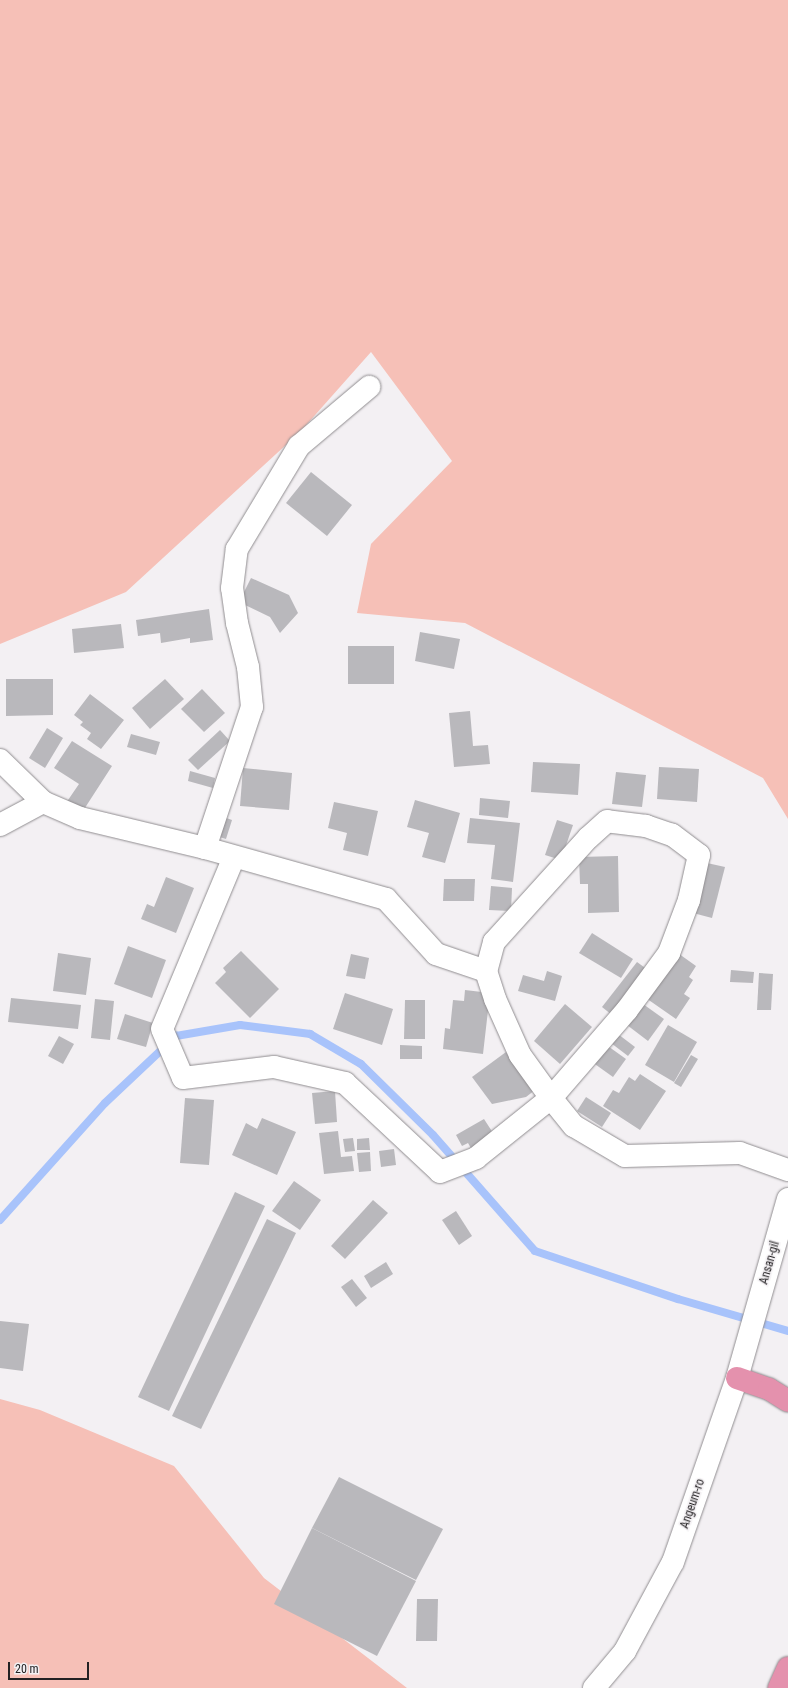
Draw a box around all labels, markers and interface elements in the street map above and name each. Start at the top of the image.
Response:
street label: Ansan-gil [757,1240,783,1286]
street label: Angeum-ro [678,1477,708,1531]
scale bar [10,1654,91,1680]
text: 20 m [15,1662,39,1676]

